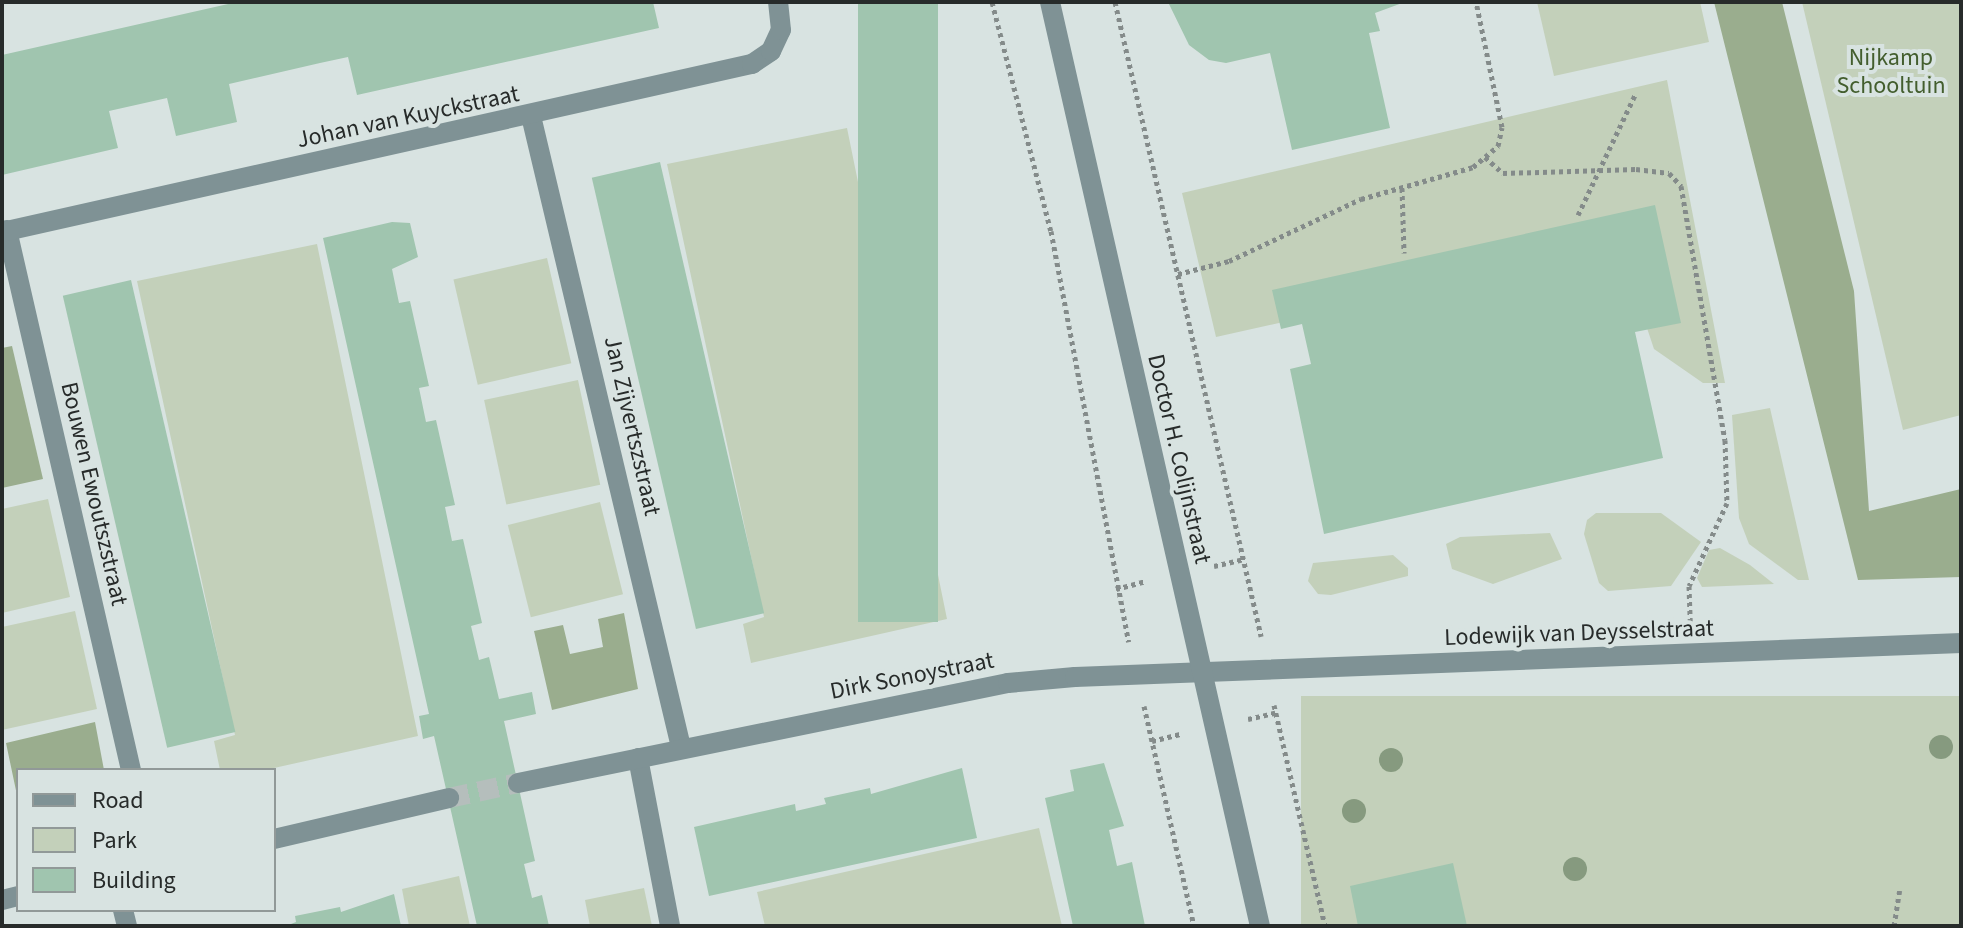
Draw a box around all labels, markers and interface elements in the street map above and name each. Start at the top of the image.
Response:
park label: Nijkamp Schooltuin [1836,44,1946,100]
street label: Johan van Kuyckstraat [294,79,522,155]
street label: Jan Zijvertszstraat [597,334,667,518]
street label: Doctor H. Colijnstraat [1141,351,1217,567]
street label: Bouwen Ewoutszstraat [54,379,134,609]
street label: Lodewijk van Deysselstraat [1444,614,1714,652]
street label: Dirk Sonoystraat [828,646,996,706]
legend [16,768,276,912]
text: Road [92,783,144,818]
text: Park [92,823,137,858]
text: Building [92,863,176,898]

